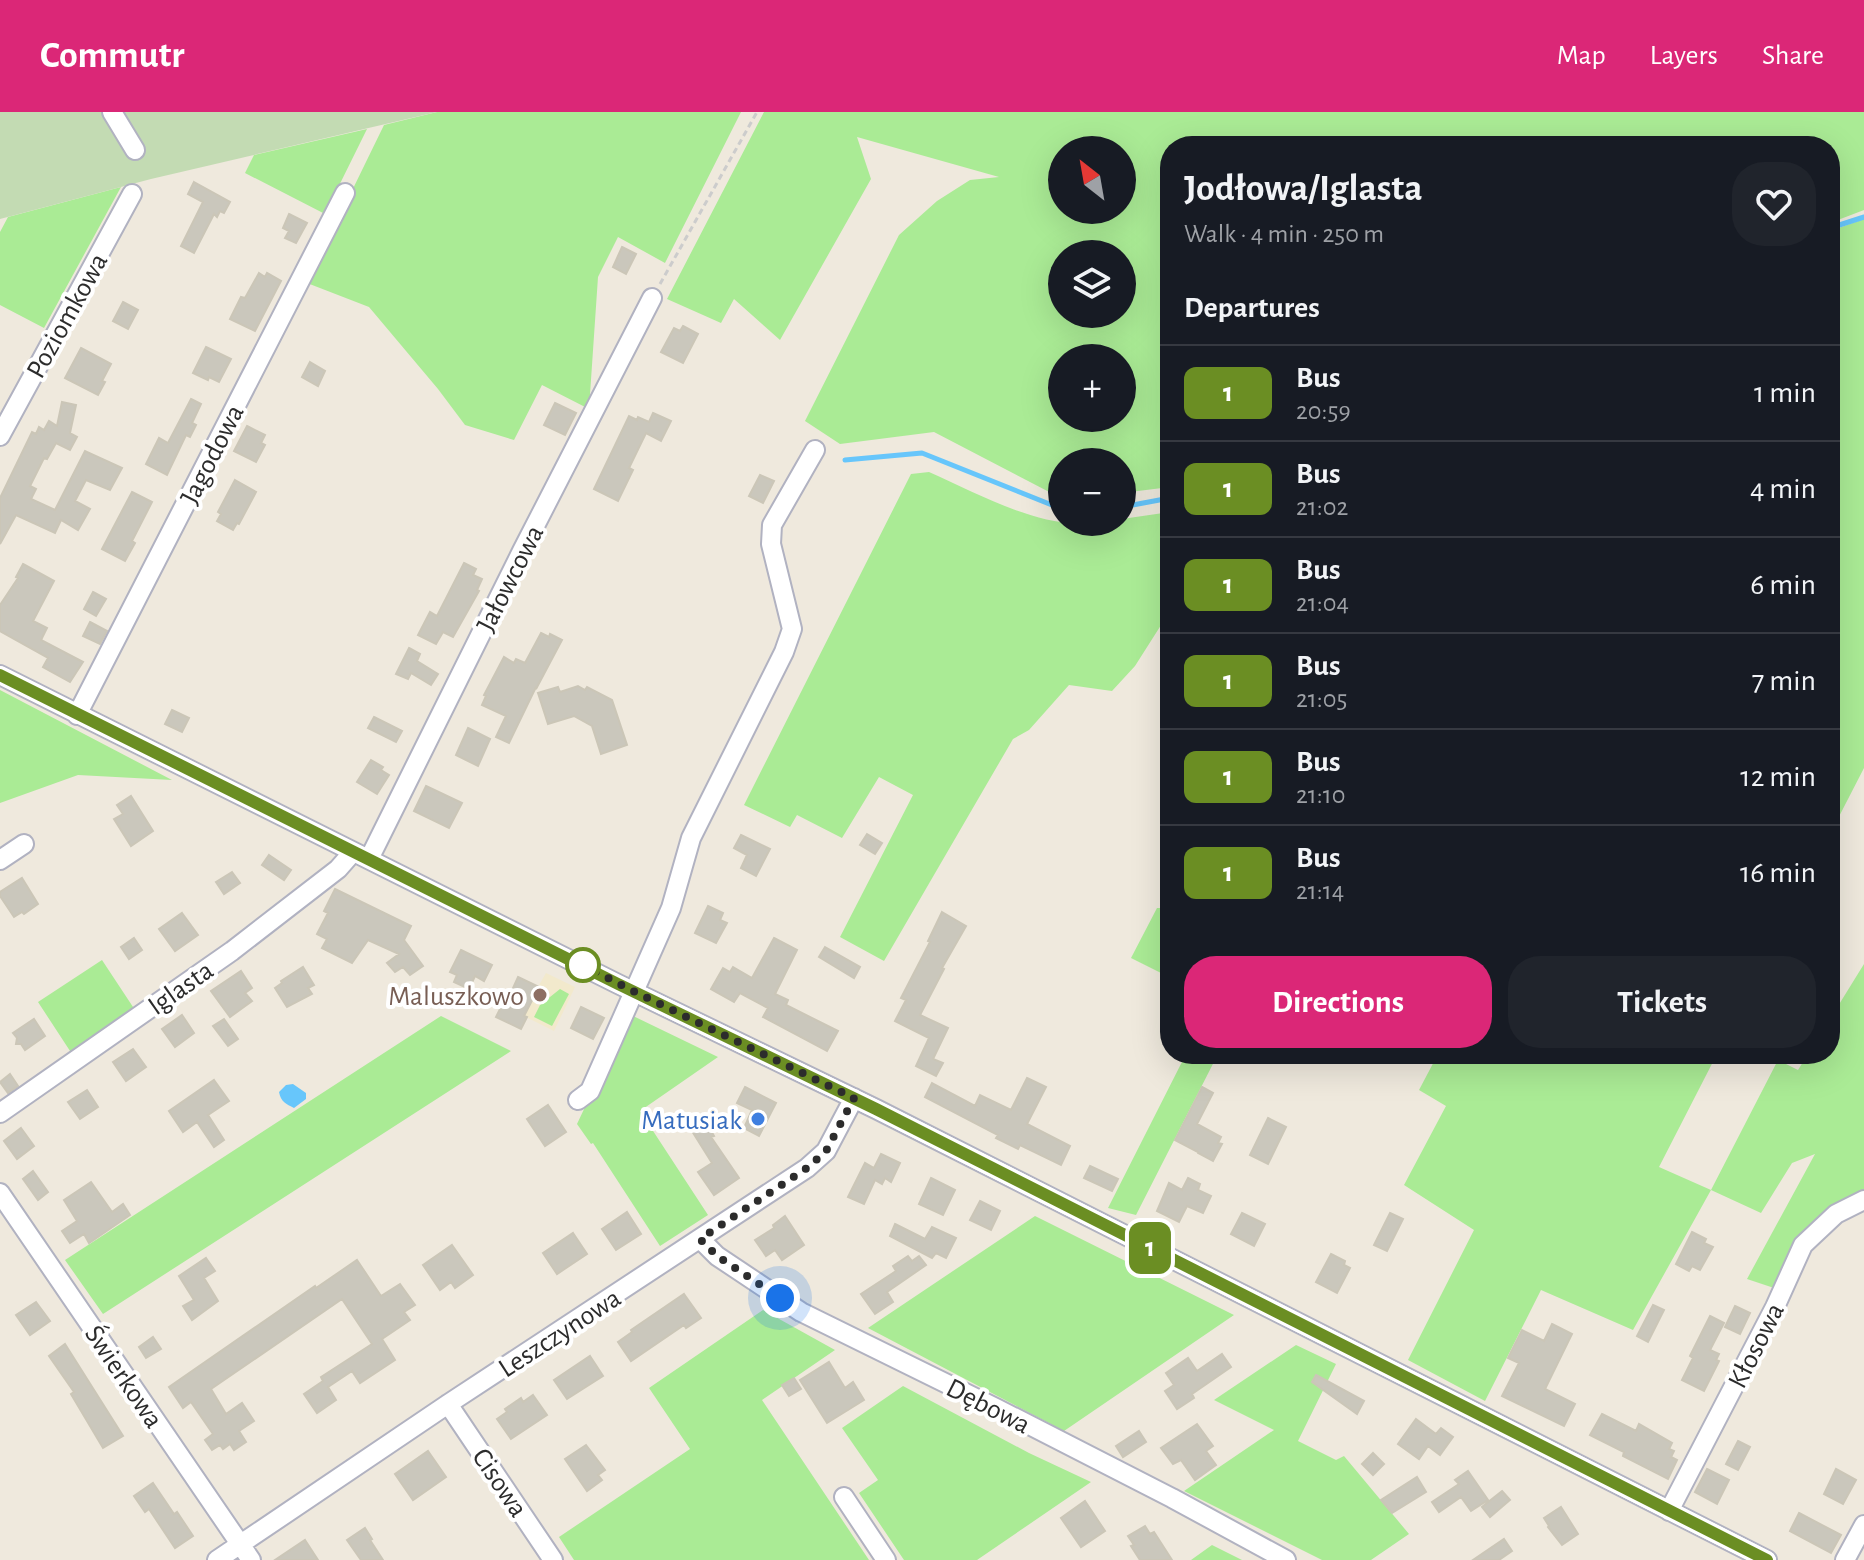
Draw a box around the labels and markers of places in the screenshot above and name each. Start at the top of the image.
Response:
unlabelled marker [566,948,600,982]
place label: Maluszkowo [388,983,524,1011]
marker: Maluszkowo [531,986,549,1004]
place label: Matusiak [641,1107,742,1135]
marker: Matusiak [749,1110,767,1128]

